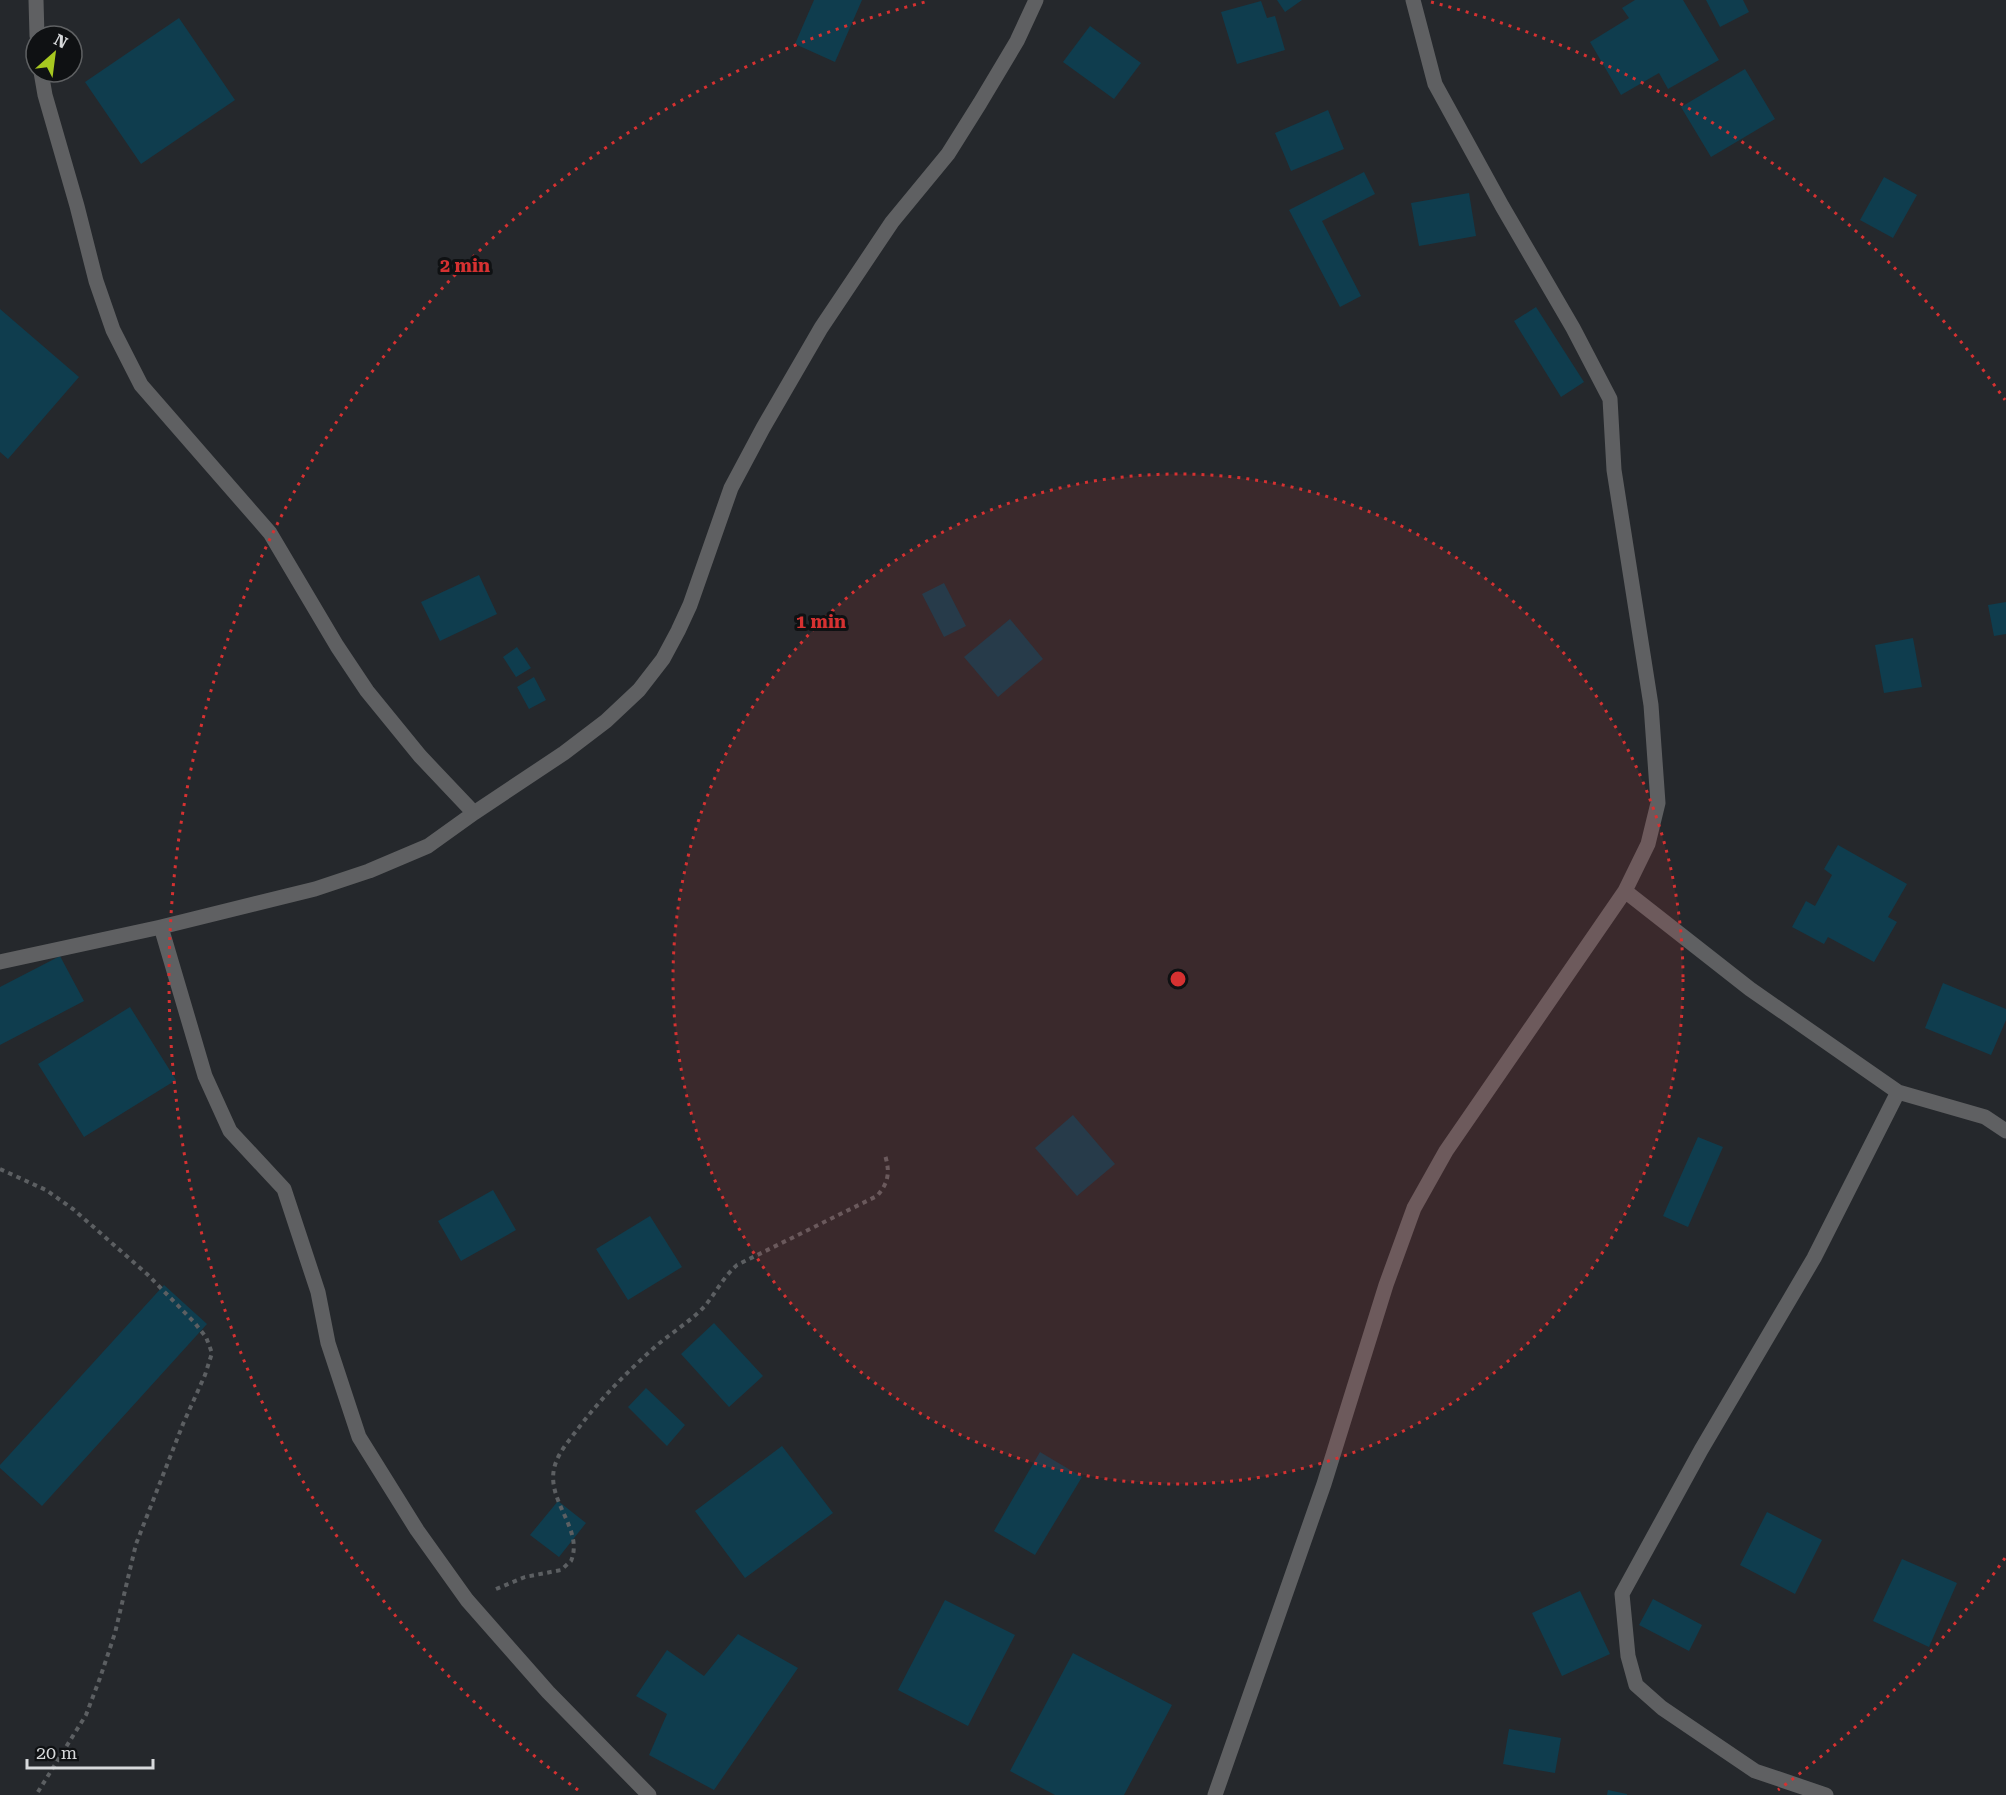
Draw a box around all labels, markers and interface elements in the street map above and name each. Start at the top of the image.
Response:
north arrow [24,24,84,84]
text: N [51,30,71,52]
text: 2 min [440,255,490,276]
text: 1 min [796,611,846,632]
centre of rings [1168,969,1188,989]
scale bar [27,1732,153,1770]
text: 20 m [36,1742,77,1763]

